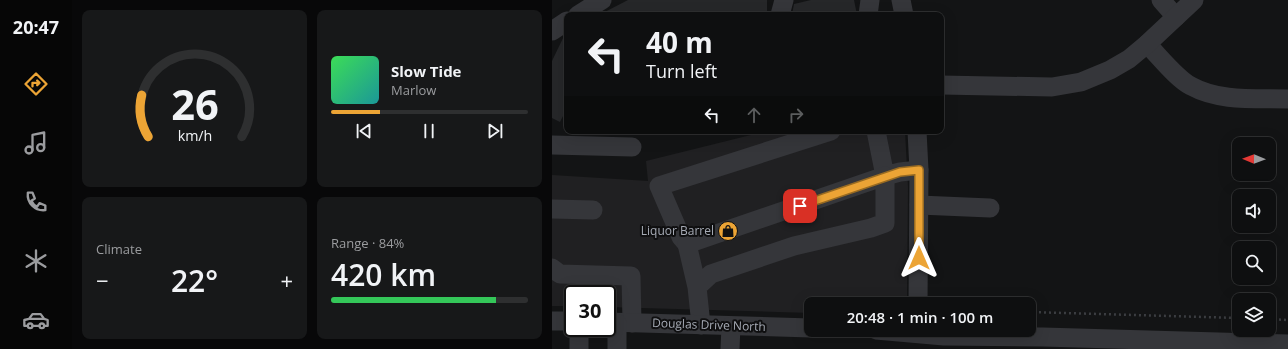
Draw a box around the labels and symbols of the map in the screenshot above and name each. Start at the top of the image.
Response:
north arrow [1232,137,1276,181]
pin [783,189,817,223]
shop icon: Liquor Barrel [717,220,739,242]
place label: Liquor Barrel [641,222,714,239]
position arrow [898,237,940,279]
speed limit sign: 30 [564,285,616,337]
street label: Douglas Drive North [652,314,766,335]

